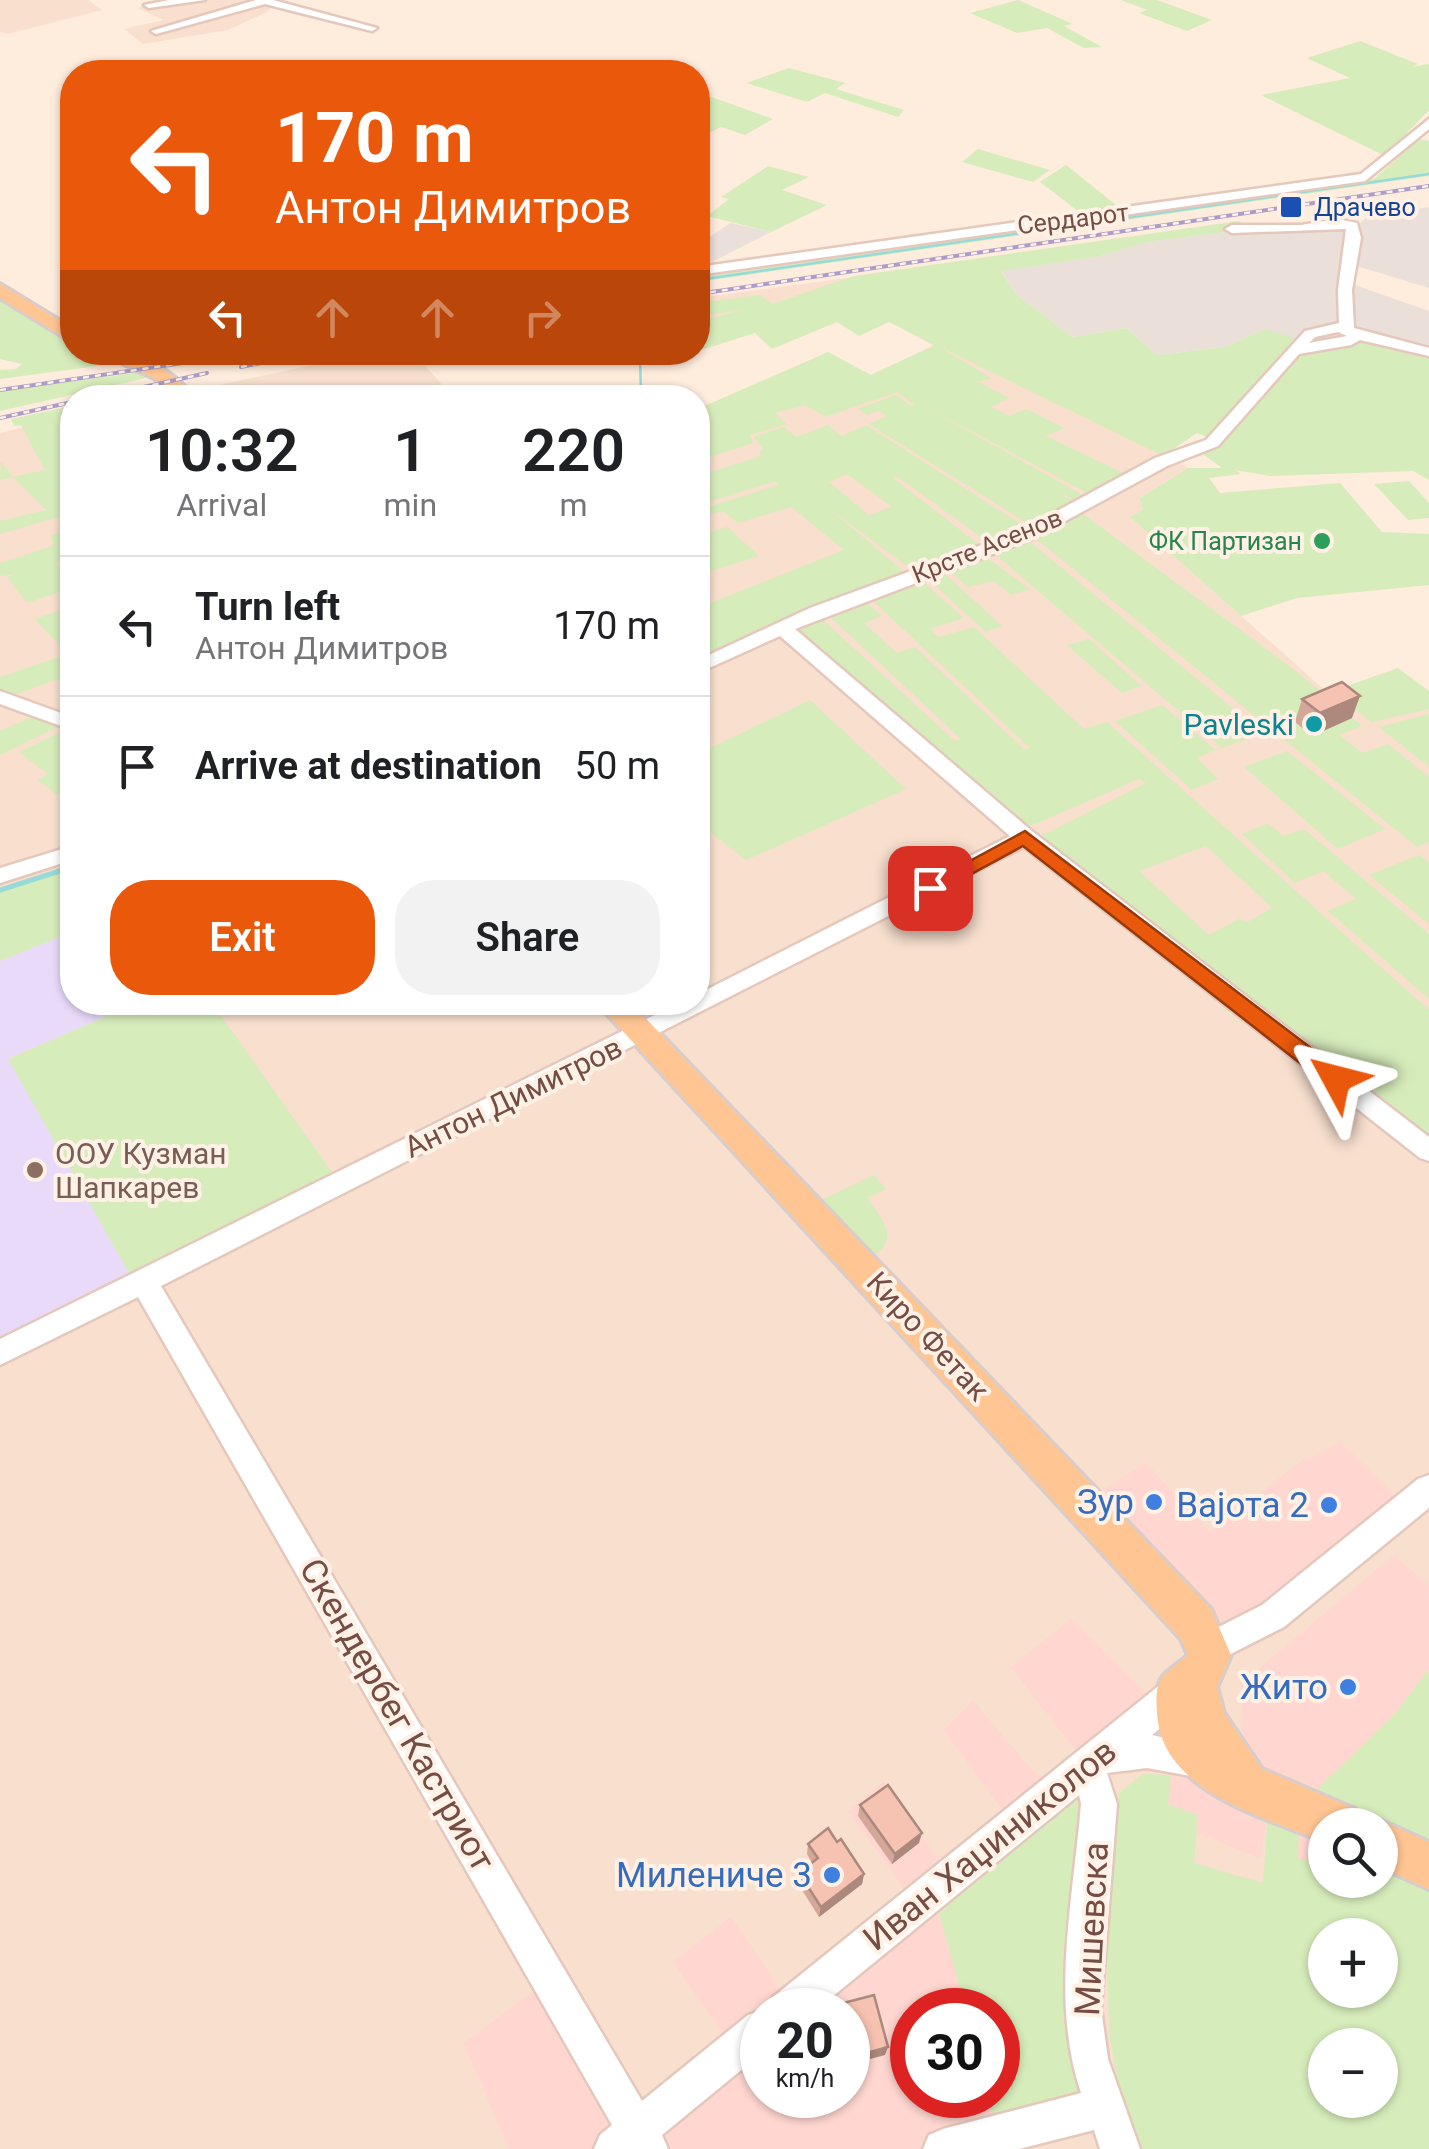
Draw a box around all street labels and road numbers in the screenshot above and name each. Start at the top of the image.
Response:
street label: Сердарот [1016,198,1130,240]
street label: Крсте Асенов [908,503,1066,589]
street label: Антон Димитров [399,1029,627,1165]
street label: Киро Фетак [860,1264,996,1408]
street label: Скендербег Кастриот [291,1552,503,1879]
street label: Иван Хаџиниколов [855,1731,1125,1959]
street label: Мишевска [1067,1841,1117,2017]

